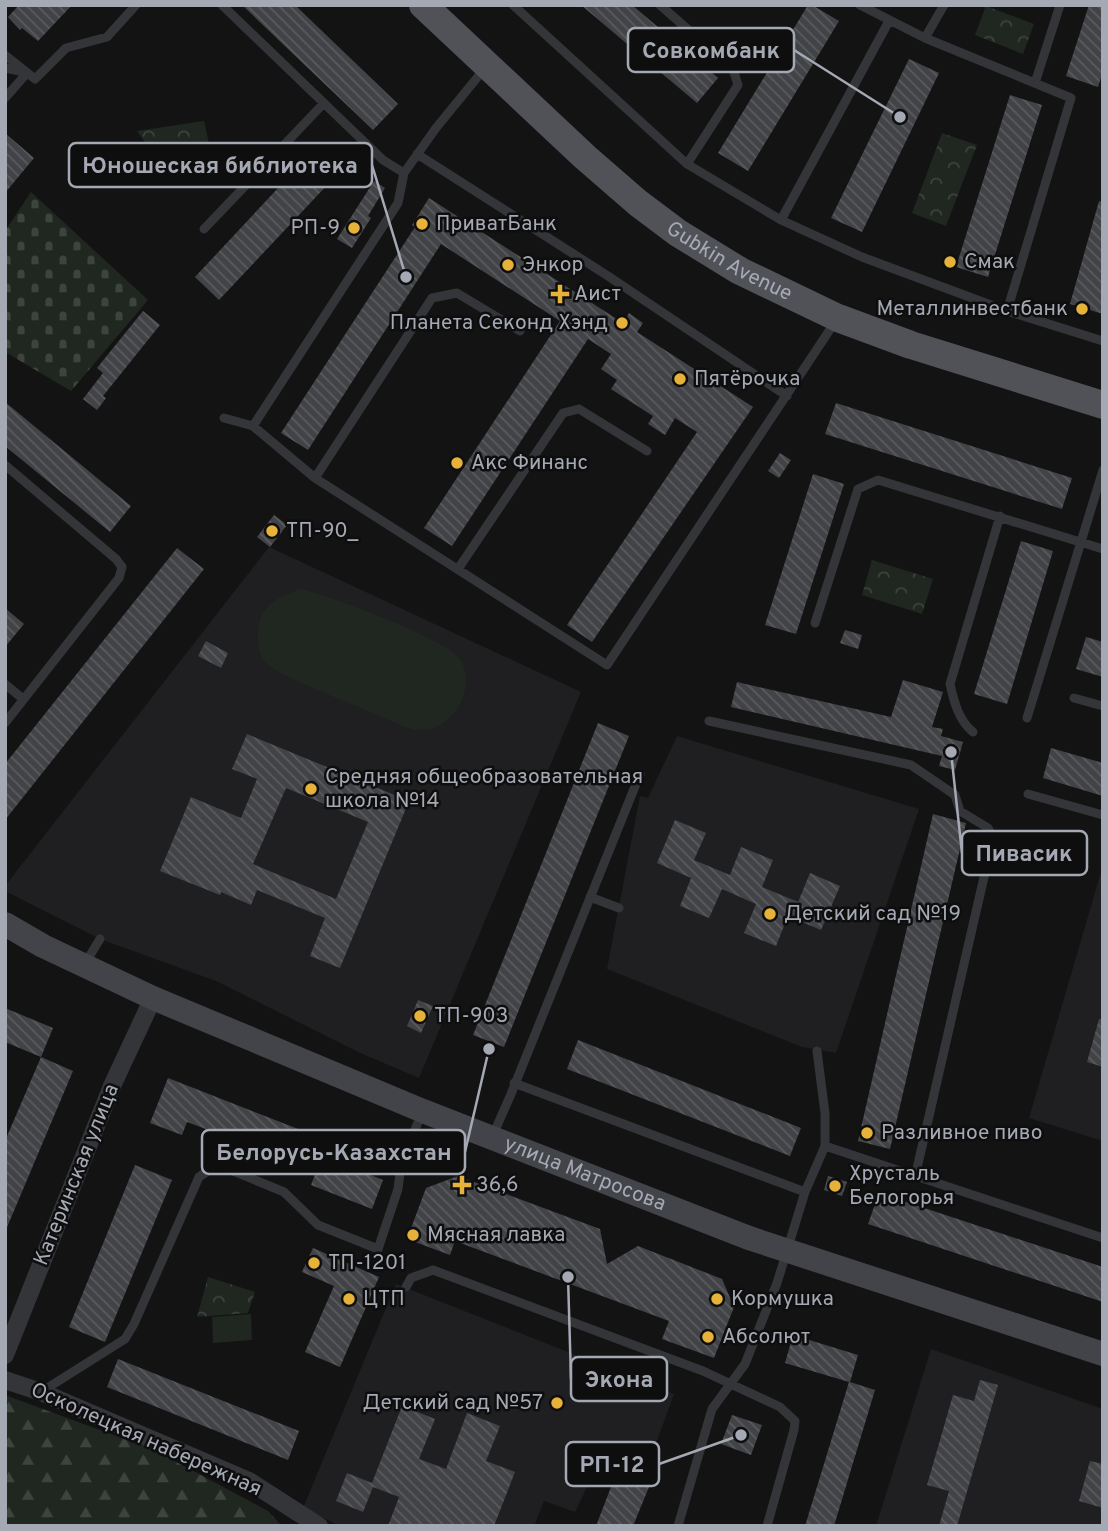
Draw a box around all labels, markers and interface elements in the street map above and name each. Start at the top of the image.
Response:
callout: Совкомбанк [628,28,794,72]
text: Совкомбанк [642,38,780,67]
callout: Юношеская библиотека [69,143,372,187]
text: Юношеская библиотека [82,153,358,182]
place label: ПриватБанк [436,211,557,238]
place label: РП-9 [290,215,340,242]
street label: Gubkin Avenue [661,215,797,308]
marker: ПриватБанк [414,216,430,232]
marker: РП-9 [346,220,362,236]
place label: Смак [964,249,1015,276]
place label: Энкор [522,252,584,279]
marker: Смак [942,254,958,270]
marker: Энкор [500,257,516,273]
place label: Аист [574,281,621,308]
marker: Аист [552,286,568,302]
place label: Металлинвестбанк [876,296,1068,323]
marker: Металлинвестбанк [1074,301,1090,317]
place label: Планета Секонд Хэнд [390,310,608,337]
marker: Планета Секонд Хэнд [614,315,630,331]
place label: Пятёрочка [694,366,800,393]
marker: Пятёрочка [672,371,688,387]
place label: Акс Финанс [471,450,588,477]
marker: Акс Финанс [449,455,465,471]
place label: ТП-90_ [286,518,359,545]
marker: ТП-90_ [264,523,280,539]
place label: Средняя общеобразовательная школа №14 [325,764,643,815]
marker: Средняя общеобразовательная школа №14 [303,781,319,797]
callout: Пивасик [962,831,1087,875]
text: Пивасик [975,841,1073,870]
place label: Детский сад №19 [784,901,961,928]
marker: Детский сад №19 [762,906,778,922]
place label: ТП-903 [434,1003,508,1030]
marker: ТП-903 [412,1008,428,1024]
street label: Катеринская улица [28,1080,126,1270]
place label: Разливное пиво [881,1120,1042,1147]
marker: Разливное пиво [859,1125,875,1141]
callout: Белорусь-Казахстан [202,1130,465,1174]
street label: улица Матросова [500,1130,670,1218]
text: Белорусь-Казахстан [216,1140,452,1169]
place label: Хрусталь Белогорья [849,1161,954,1212]
place label: 36,6 [476,1172,518,1199]
marker: 36,6 [454,1177,470,1193]
marker: Хрусталь Белогорья [827,1178,843,1194]
place label: Мясная лавка [427,1222,565,1249]
marker: Мясная лавка [405,1227,421,1243]
place label: ТП-1201 [328,1250,406,1277]
marker: ТП-1201 [306,1255,322,1271]
place label: ЦТП [363,1286,405,1313]
place label: Кормушка [731,1286,834,1313]
marker: ЦТП [341,1291,357,1307]
marker: Кормушка [709,1291,725,1307]
place label: Абсолют [722,1324,810,1351]
marker: Абсолют [700,1329,716,1345]
callout: Экона [571,1357,667,1401]
text: Экона [585,1367,653,1396]
street label: Осколецкая набережная [26,1377,266,1503]
place label: Детский сад №57 [363,1390,543,1417]
marker: Детский сад №57 [549,1395,565,1411]
callout: РП-12 [566,1442,659,1486]
text: РП-12 [580,1452,644,1481]

